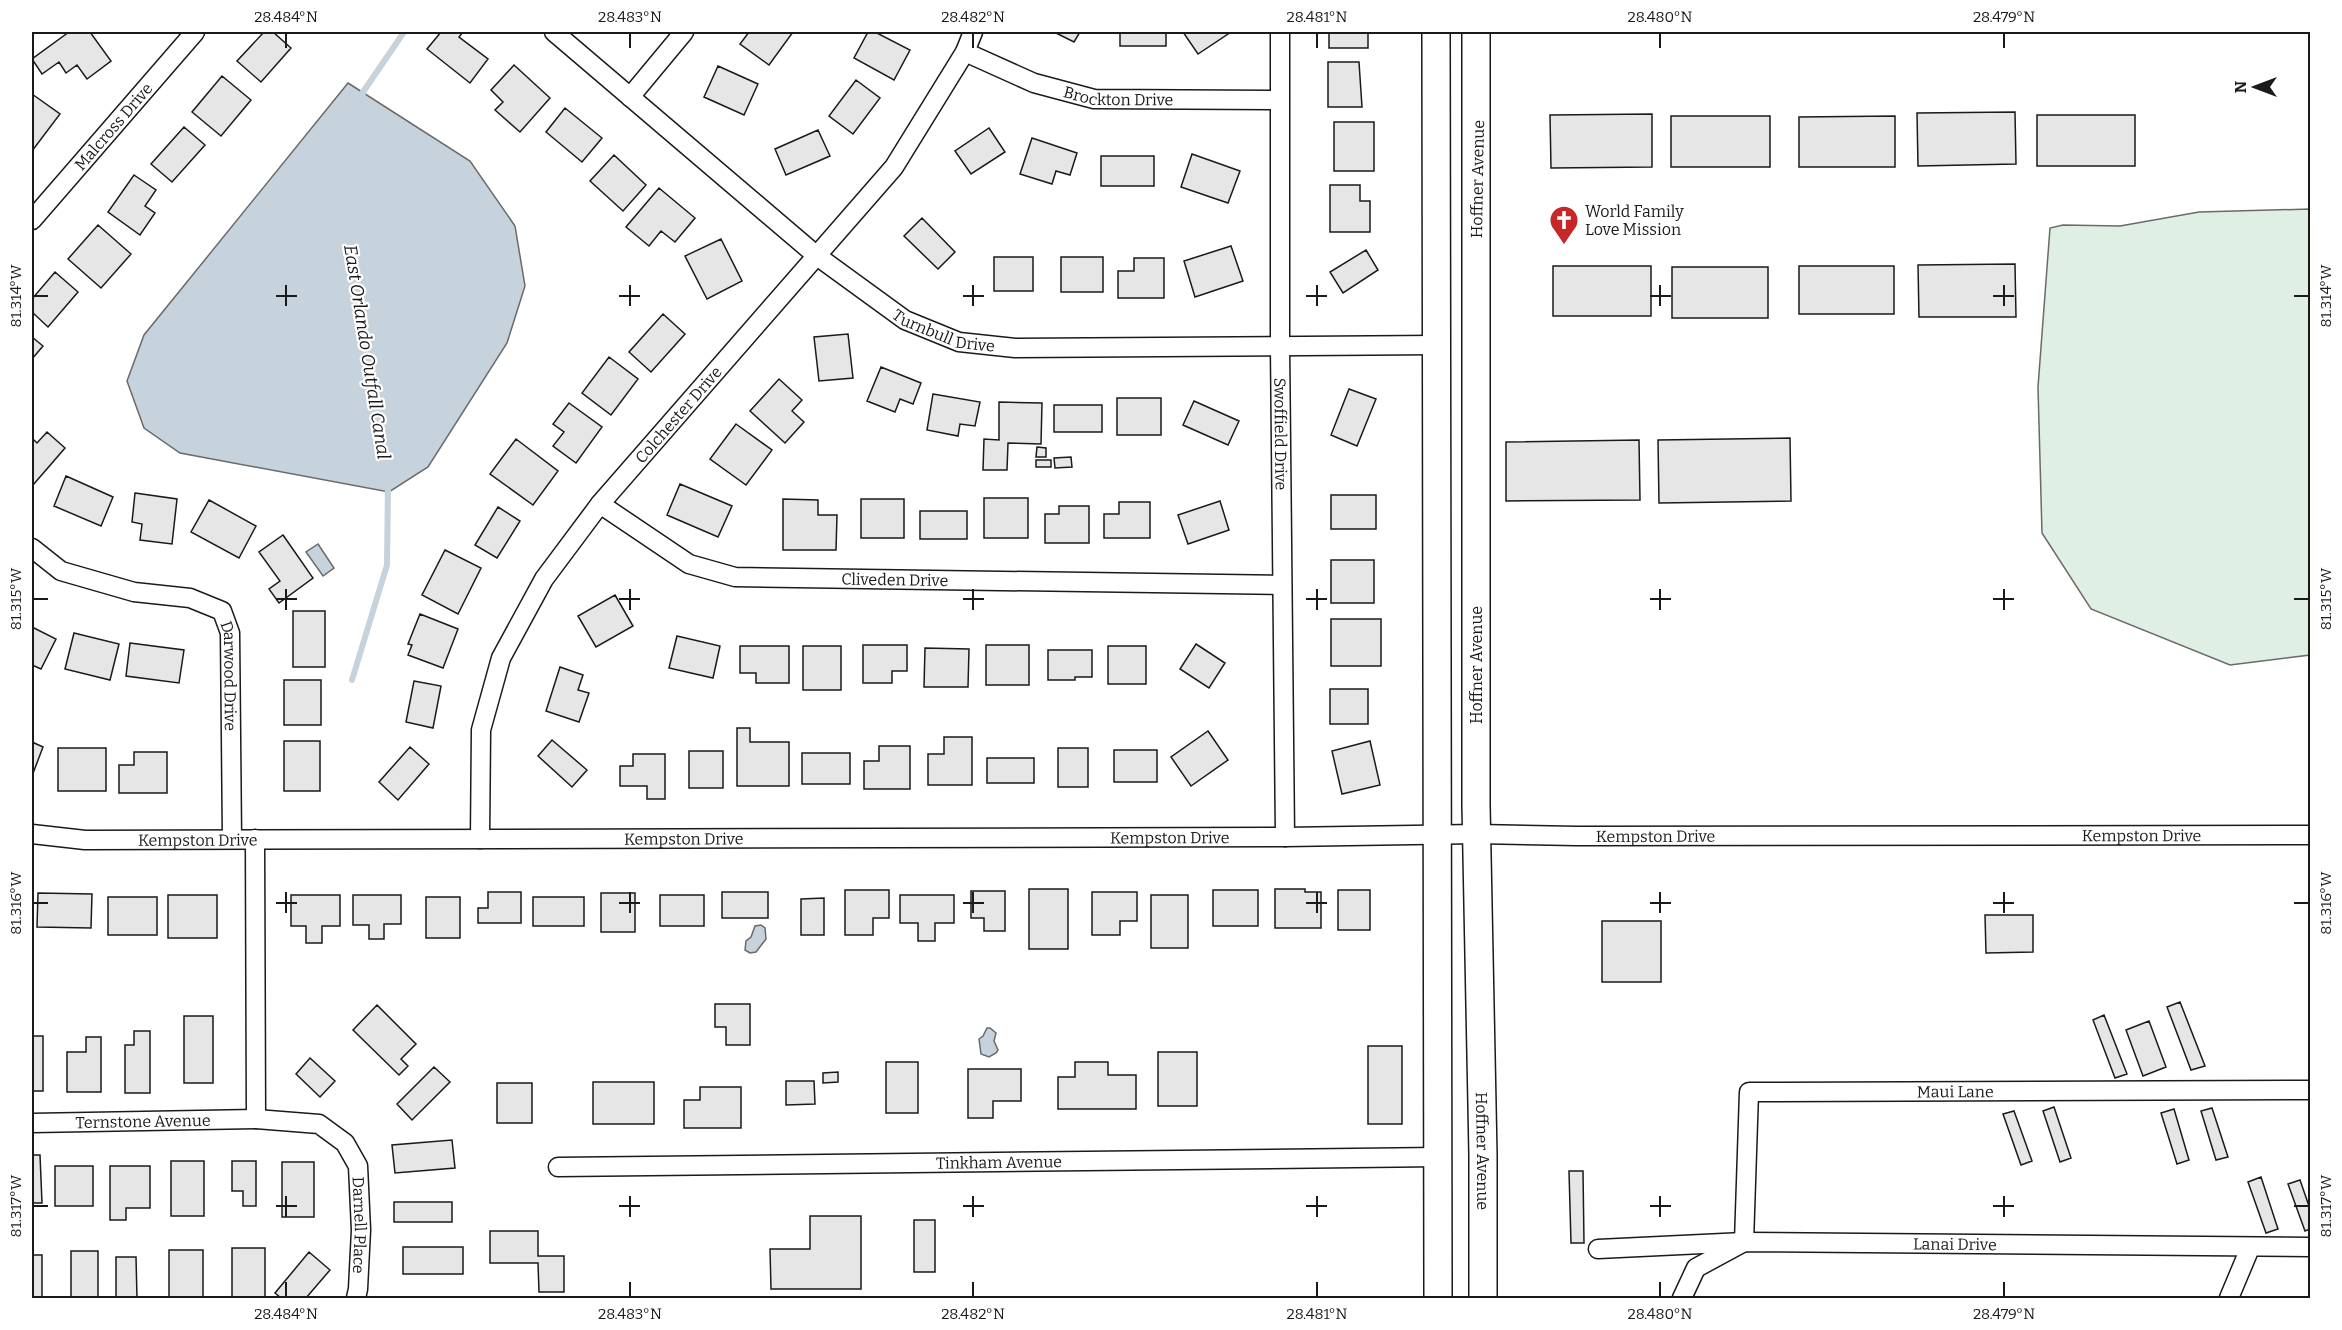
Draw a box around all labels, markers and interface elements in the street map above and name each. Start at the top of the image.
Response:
text: 28.484°N [254,8,318,26]
text: 28.483°N [598,8,662,26]
text: 28.482°N [941,8,1005,26]
text: 28.481°N [1287,8,1348,26]
text: 28.480°N [1628,8,1693,26]
text: 28.479°N [1973,8,2035,26]
north arrow [2225,57,2285,117]
street label: Malcross Drive [71,79,157,174]
text: N [2231,81,2250,93]
street label: Brockton Drive [1062,82,1173,109]
street label: Hoffner Avenue [1467,120,1488,238]
place label: World Family Love Mission [1585,202,1684,239]
church icon: World Family Love Mission [1548,204,1580,246]
water label: East Orlando Outfall Canal [339,243,395,461]
text: 81.314°W [7,264,25,328]
text: 81.314°W [2317,264,2335,328]
street label: Turnbull Drive [889,305,996,356]
street label: Colchester Drive [631,363,726,467]
street label: Swoffield Drive [1270,378,1290,490]
text: 81.315°W [7,567,25,630]
text: 81.315°W [2317,567,2335,630]
street label: Cliveden Drive [841,570,948,590]
street label: Hoffner Avenue [1467,606,1486,724]
street label: Darwood Drive [216,618,240,731]
street label: Kempston Drive [2082,826,2201,845]
street label: Kempston Drive [1596,827,1715,846]
street label: Kempston Drive [1110,828,1229,847]
street label: Kempston Drive [624,829,743,849]
street label: Kempston Drive [138,831,257,850]
text: 81.316°W [7,871,25,935]
text: 81.316°W [2317,871,2335,935]
street label: Maui Lane [1917,1082,1994,1101]
street label: Hoffner Avenue [1472,1092,1492,1210]
street label: Ternstone Avenue [75,1111,211,1132]
street label: Tinkham Avenue [936,1152,1062,1173]
text: 81.317°W [7,1174,25,1237]
text: 81.317°W [2317,1174,2335,1237]
street label: Darnell Place [349,1176,370,1274]
street label: Lanai Drive [1913,1234,1997,1254]
text: 28.484°N [254,1305,318,1323]
text: 28.483°N [598,1305,662,1323]
text: 28.482°N [941,1305,1005,1323]
text: 28.481°N [1287,1305,1348,1323]
text: 28.480°N [1628,1305,1693,1323]
text: 28.479°N [1973,1305,2035,1323]

